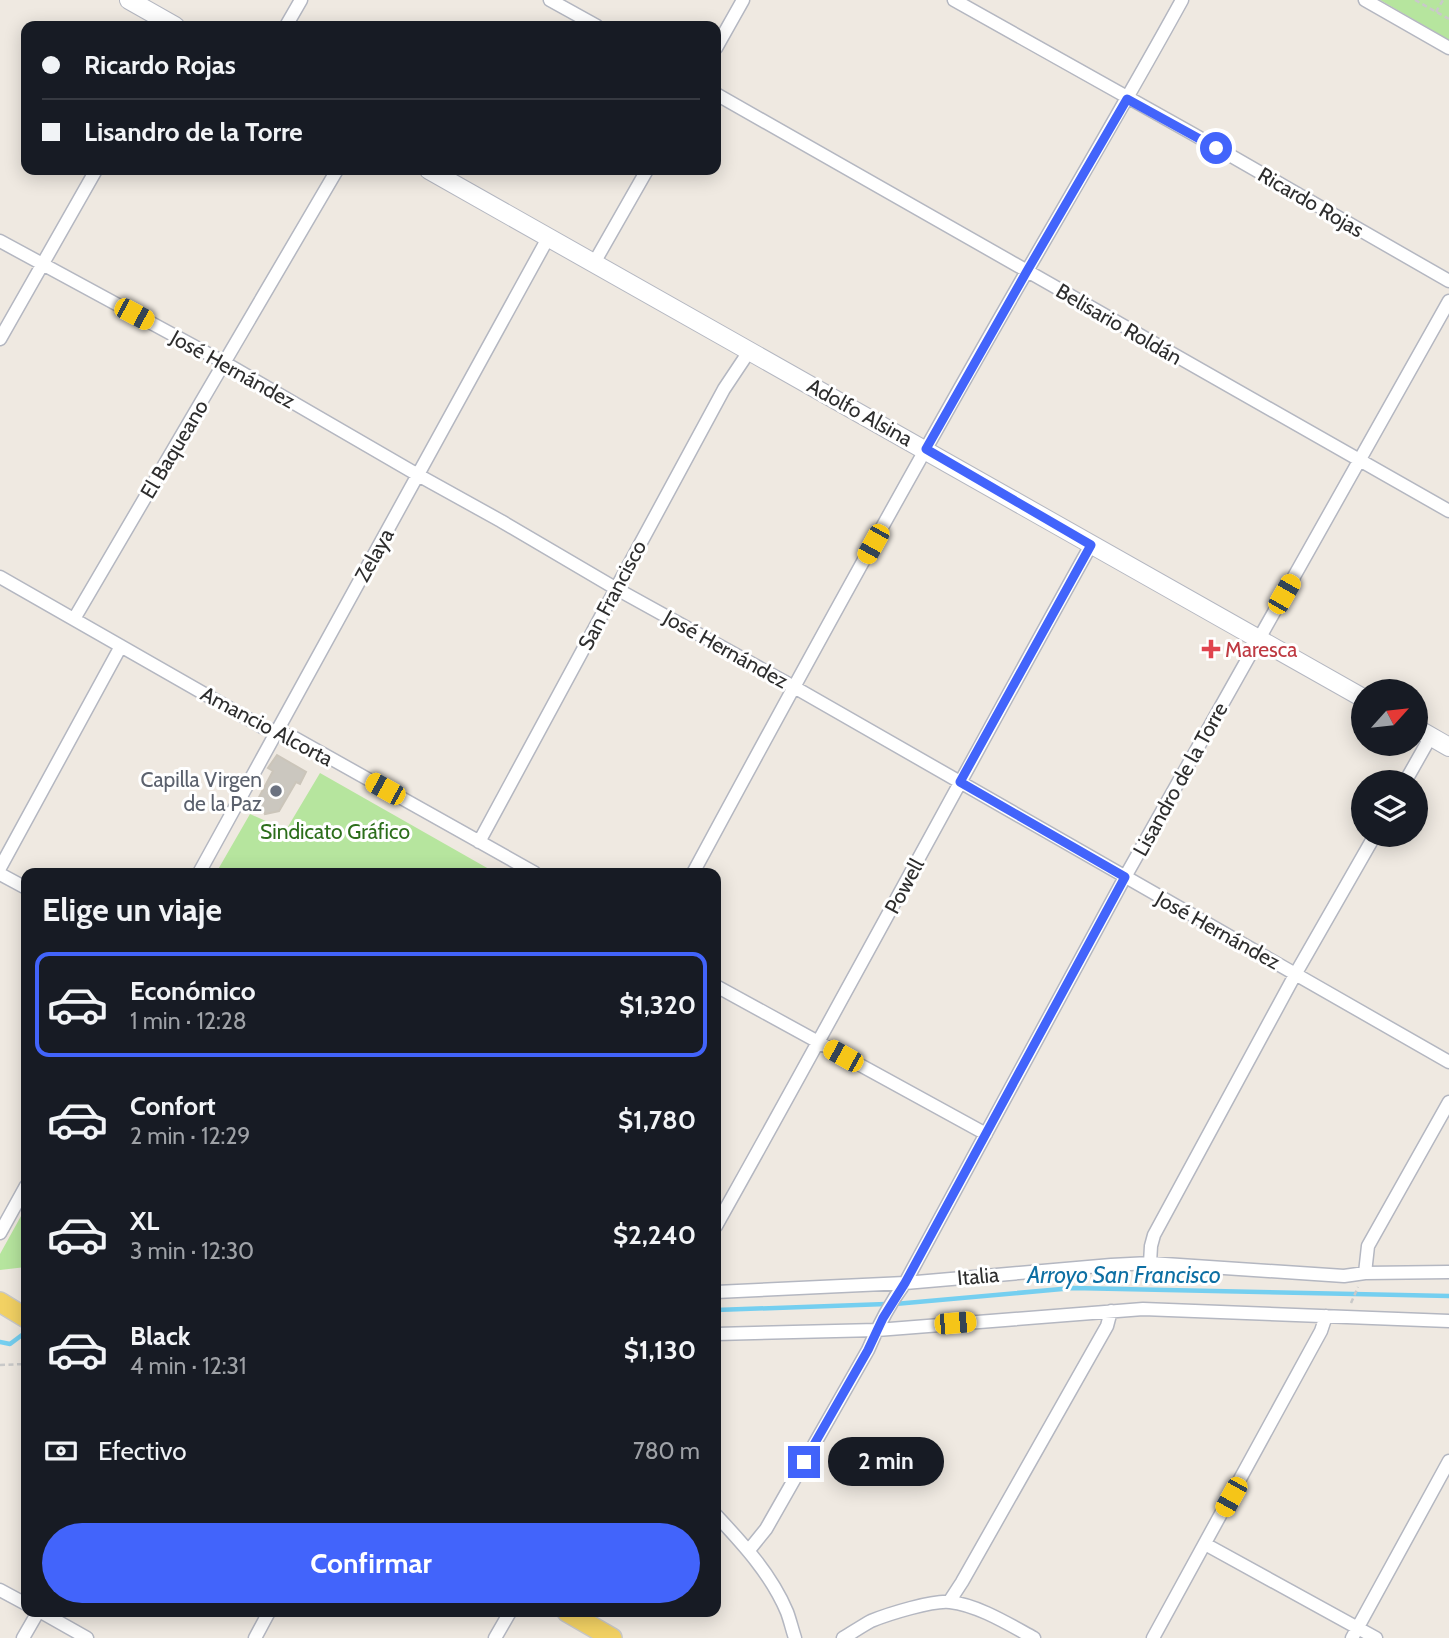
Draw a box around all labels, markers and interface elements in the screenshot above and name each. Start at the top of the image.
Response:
text: Ricardo Rojas [84,49,236,81]
text: Lisandro de la Torre [84,116,303,148]
route start [1200,132,1232,164]
street label: Ricardo Rojas [1253,162,1369,243]
street label: Belisario Roldán [1052,278,1186,370]
car [111,295,158,333]
street label: José Hernández [165,324,300,414]
street label: Adolfo Alsina [803,373,917,451]
street label: El Baqueano [135,395,213,503]
car [854,521,893,567]
street label: Zelaya [349,524,399,586]
street label: San Francisco [573,536,651,654]
car [1265,571,1304,617]
street label: José Hernández [658,604,793,694]
place label: Maresca [1225,637,1297,662]
marker: Maresca [1203,641,1219,657]
north arrow [1351,679,1428,756]
map controls [1351,679,1428,847]
street label: Amancio Alcorta [197,681,337,771]
street label: Lisandro de la Torre [1127,698,1233,860]
place label: Capilla Virgen de la Paz [140,767,262,816]
car [362,770,409,808]
button: layers [1351,770,1428,847]
marker: Capilla Virgen de la Paz [268,783,284,799]
park label: Sindicato Gráfico [260,819,410,844]
street label: Powell [879,854,929,918]
street label: José Hernández [1150,885,1285,975]
text: Elige un viaje [42,890,222,929]
icon: car [46,973,109,1036]
text: Económico [130,975,256,1007]
text: $1,320 [619,989,696,1021]
text: 1 min · 12:28 [130,1007,247,1035]
car [820,1037,867,1075]
icon: car [46,1088,109,1151]
text: Confort [130,1090,216,1122]
text: $1,780 [618,1104,696,1136]
text: 2 min · 12:29 [130,1122,250,1150]
icon: car [46,1203,109,1266]
text: XL [130,1205,159,1237]
text: $2,240 [613,1219,696,1251]
text: 3 min · 12:30 [130,1237,254,1265]
water label: Arroyo San Francisco [1026,1261,1221,1289]
street label: Italia [956,1262,1000,1290]
car [934,1311,977,1335]
icon: car [46,1318,109,1381]
text: Black [130,1320,190,1352]
text: $1,130 [624,1334,696,1366]
text: 4 min · 12:31 [130,1352,246,1380]
icon: cash [42,1432,80,1470]
text: Efectivo [98,1435,187,1467]
text: 780 m [633,1437,700,1465]
callout: 2 min [828,1438,944,1486]
route end [788,1446,820,1478]
text: 2 min [858,1447,914,1475]
car [1212,1474,1251,1520]
button: Confirmar [42,1523,700,1603]

